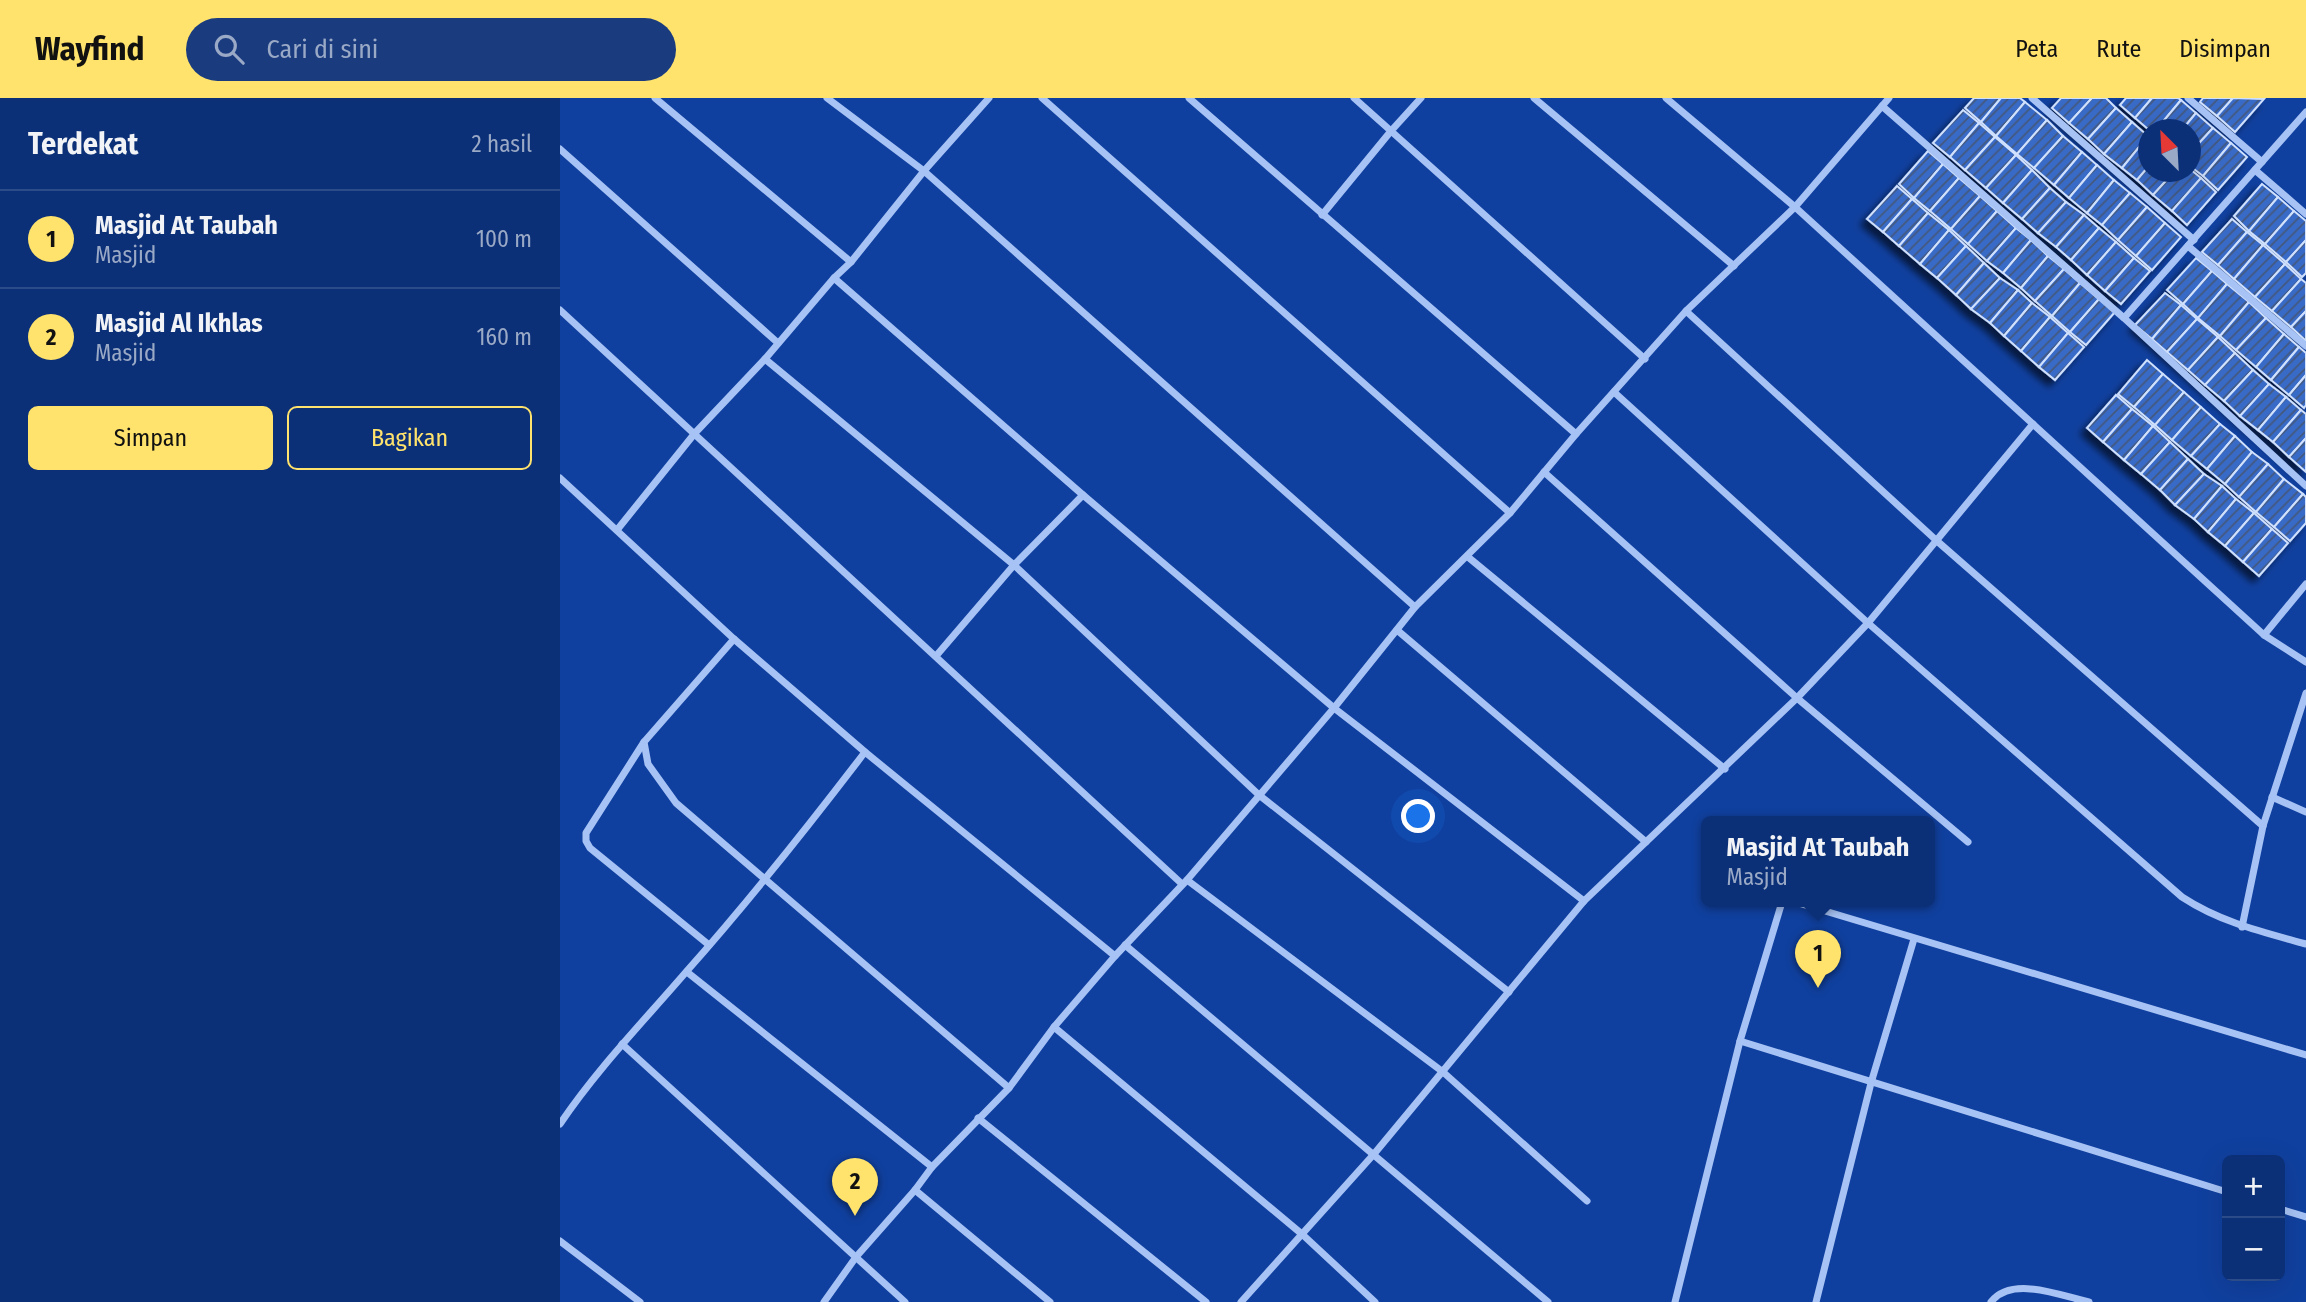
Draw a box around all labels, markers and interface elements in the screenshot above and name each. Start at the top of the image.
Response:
search box [186,18,676,81]
text: Wayfind [35,29,144,69]
icon: search [210,30,248,68]
text: Cari di sini [266,34,378,65]
text: Peta [2015,35,2058,63]
text: Rute [2096,35,2141,63]
text: Disimpan [2179,35,2271,63]
north arrow [2138,119,2201,182]
text: Terdekat [28,126,138,162]
text: 2 hasil [472,130,532,158]
text: Masjid At Taubah [95,210,278,241]
text: 1 [46,225,56,253]
text: 100 m [476,225,532,253]
text: Masjid [95,241,156,269]
text: Masjid Al Ikhlas [95,308,263,339]
text: 2 [46,323,56,351]
text: 160 m [477,323,532,351]
text: Masjid [95,339,156,367]
button: Simpan [28,406,273,470]
button: Bagikan [287,406,532,470]
your location [1401,799,1435,833]
popup [1701,816,1935,907]
text: Masjid At Taubah [1727,832,1909,863]
text: Masjid [1727,863,1788,891]
pin: 1 [1795,930,1841,988]
map controls [2222,1155,2285,1281]
button: + [2222,1155,2285,1218]
pin: 2 [832,1158,878,1216]
button: − [2222,1218,2285,1281]

